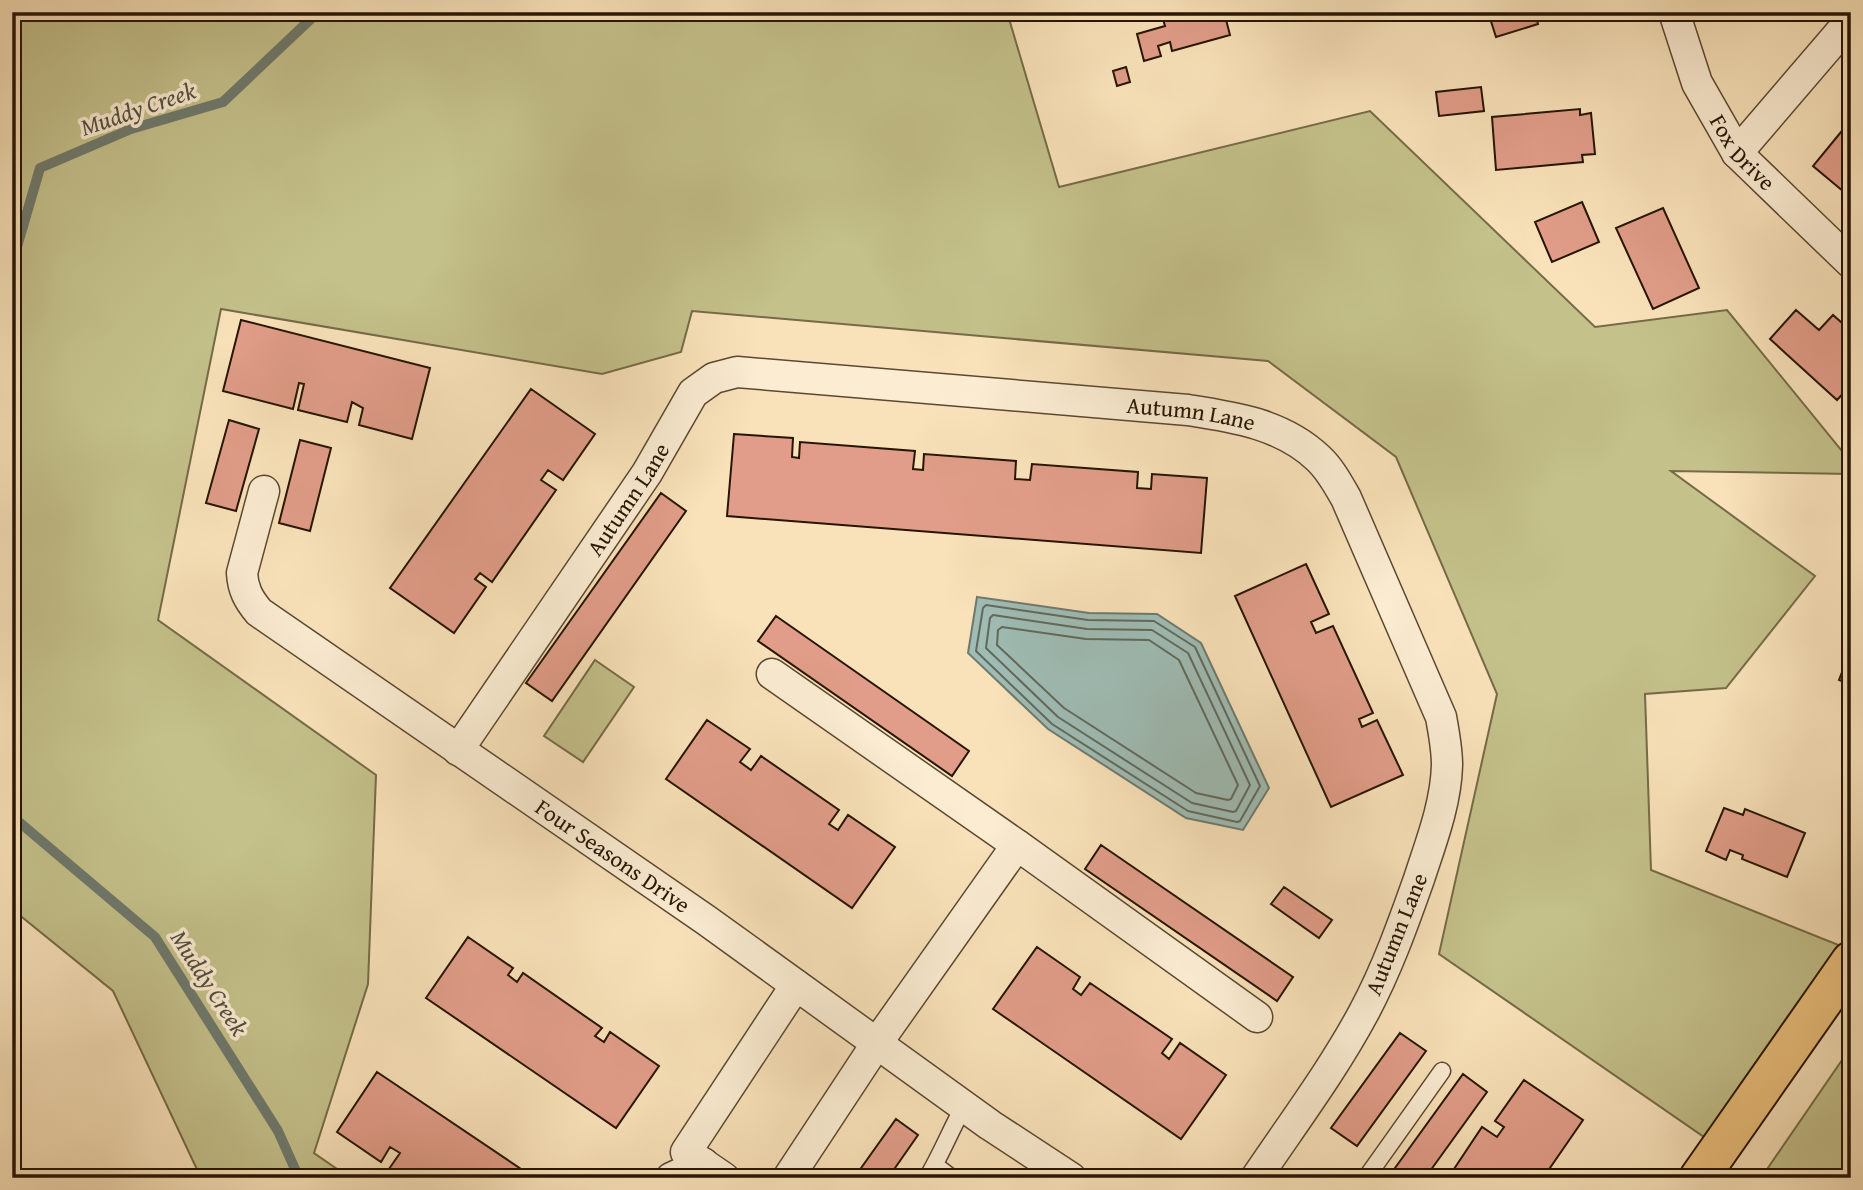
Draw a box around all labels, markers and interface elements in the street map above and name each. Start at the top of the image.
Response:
water label: Muddy Creek [75,72,200,145]
street label: Fox Drive [1702,108,1783,198]
street label: Autumn Lane [1125,388,1259,439]
street label: Autumn Lane [578,436,677,562]
street label: Four Seasons Drive [529,790,697,921]
street label: Autumn Lane [1356,868,1435,1000]
water label: Muddy Creek [162,923,257,1043]

